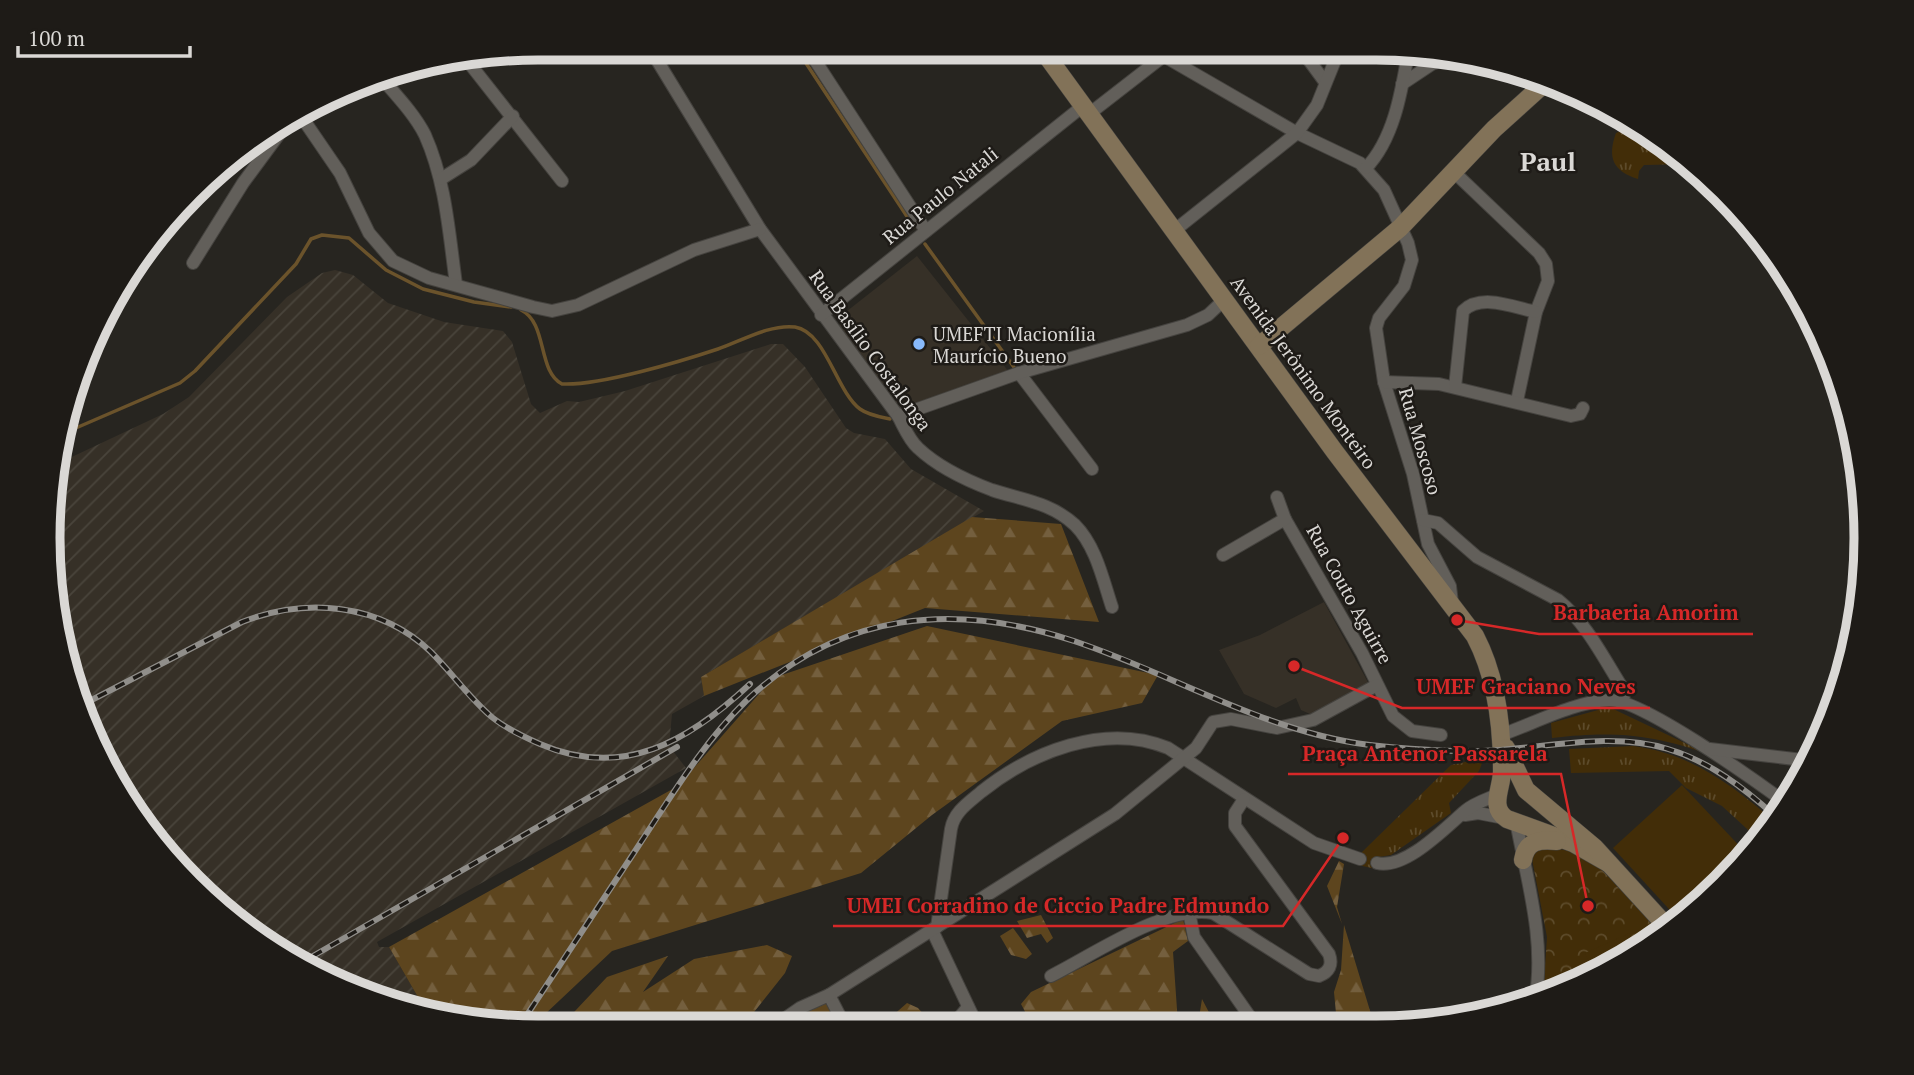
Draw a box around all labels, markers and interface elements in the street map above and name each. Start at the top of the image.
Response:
scale bar [18,14,189,58]
text: 100 m [28,24,85,52]
street label: Rua Paulo Natali [877,141,1003,249]
district label: Paul [1520,144,1576,178]
street label: Rua Basílio Costalonga [804,264,938,436]
street label: Avenida Jerônimo Monteiro [1225,270,1383,474]
place label: UMEFTI Macionília Maurício Bueno [933,321,1096,368]
marker: UMEFTI Macionília Maurício Bueno [911,336,927,352]
street label: Rua Moscoso [1394,385,1448,497]
street label: Rua Couto Aguirre [1301,520,1399,668]
callout: Barbaeria Amorim [1539,592,1753,634]
text: Barbaeria Amorim [1553,598,1739,626]
callout: UMEF Graciano Neves [1402,666,1650,708]
text: UMEF Graciano Neves [1416,672,1636,700]
callout: Praça Antenor Passarela [1288,732,1561,774]
text: Praça Antenor Passarela [1302,739,1548,767]
callout: UMEI Corradino de Ciccio Padre Edmundo [833,884,1283,926]
text: UMEI Corradino de Ciccio Padre Edmundo [847,891,1269,919]

